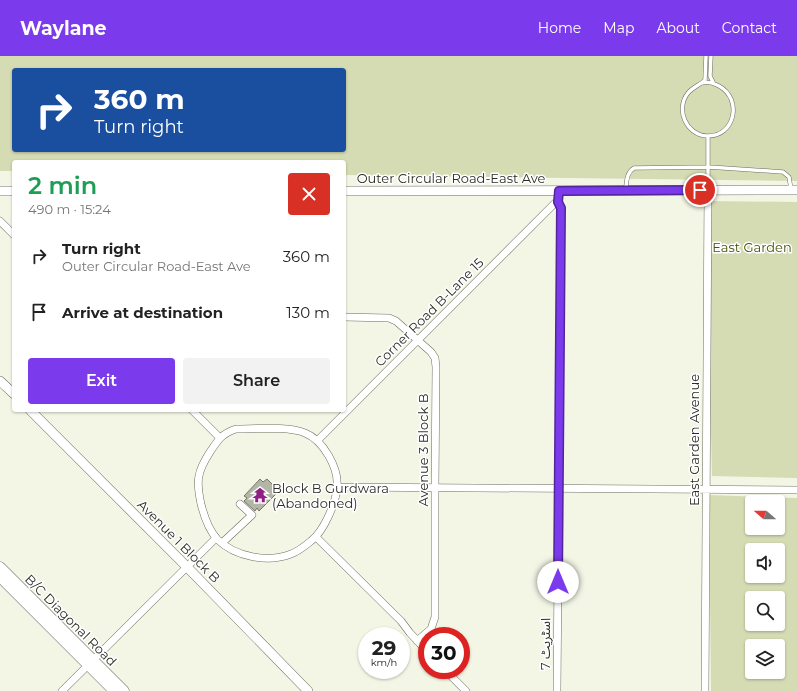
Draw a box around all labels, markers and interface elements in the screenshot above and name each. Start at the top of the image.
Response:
text: Waylane [20,17,107,40]
text: Home [538,19,581,37]
text: Map [603,19,634,37]
text: About [656,19,700,37]
text: Contact [722,19,777,37]
text: 360 m [94,82,185,116]
icon: right [28,84,80,136]
text: Turn right [94,116,184,138]
street label: Outer Circular Road-East Ave [357,170,545,186]
text: 2 min [28,171,97,200]
button: close [288,173,330,215]
pin [683,173,717,207]
icon: arrive [689,179,711,201]
text: 490 m · 15:24 [28,201,111,217]
text: Turn right [62,239,141,258]
park label: East Garden [712,239,792,255]
icon: right [28,245,50,267]
text: 360 m [283,247,330,266]
street label: Corner Road B-Lane 15 [371,254,487,370]
text: Outer Circular Road-East Ave [62,258,251,274]
icon: arrive [28,301,50,323]
text: Arrive at destination [62,303,223,322]
text: 130 m [286,303,330,322]
button: Exit [28,358,175,404]
button: Share [183,358,330,404]
street label: East Garden Avenue [686,374,702,506]
street label: Avenue 3 Block B [415,393,431,506]
place label: Block B Gurdwara (Abandoned) [272,480,389,511]
temple icon: Block B Gurdwara (Abandoned) [251,486,269,504]
north arrow [745,495,785,535]
map controls [745,495,785,679]
street label: Avenue 1 Block B [134,496,224,586]
button: sound [745,543,785,583]
position arrow [537,561,579,603]
street label: B/C Diagonal Road [22,571,120,669]
button: search [745,591,785,631]
street label: اسٹریٹ 7 [537,618,553,670]
speed limit sign: 30 [418,627,470,679]
text: 29 [372,636,396,660]
button: layers [745,639,785,679]
text: km/h [371,656,397,669]

